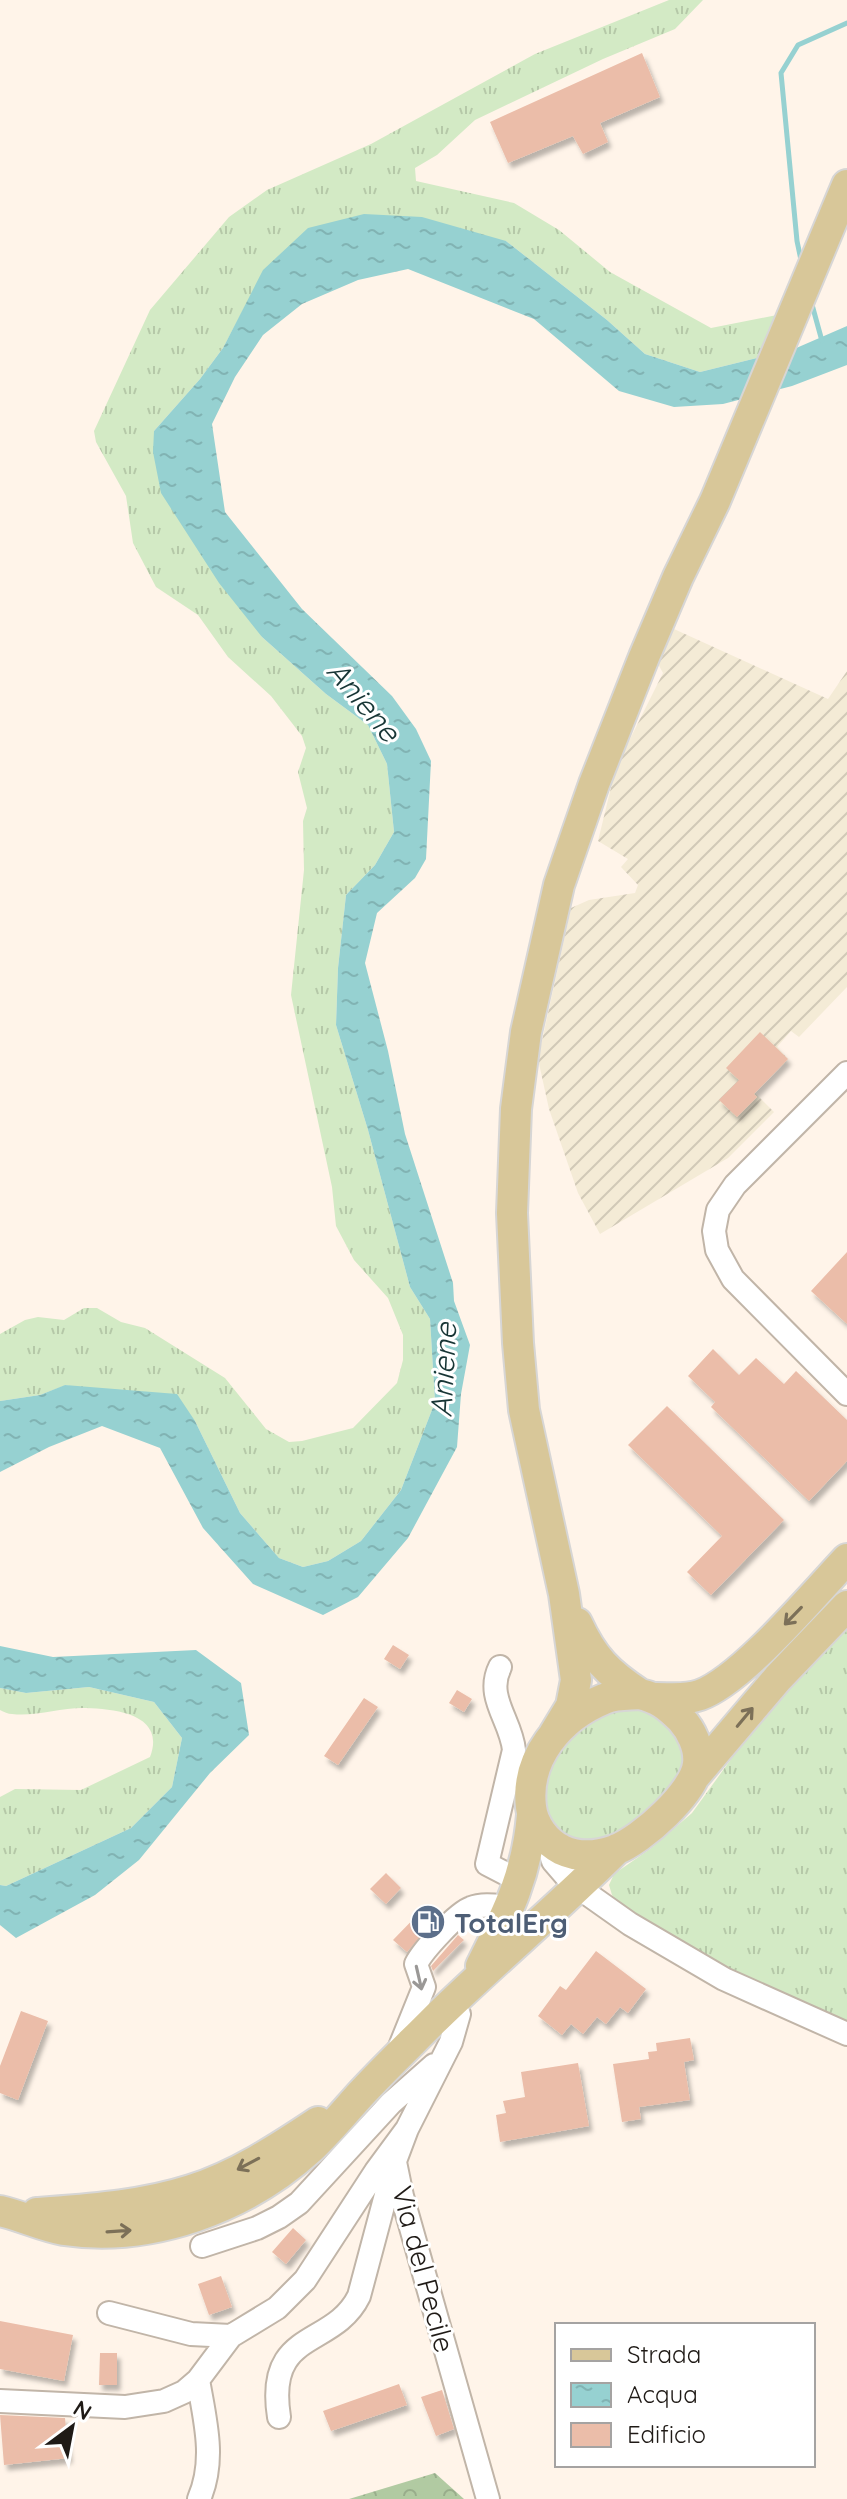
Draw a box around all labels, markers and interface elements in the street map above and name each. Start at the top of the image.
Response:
water label: Aniene [319,653,410,750]
water label: Aniene [422,1321,464,1418]
one-way arrow [784,1605,803,1625]
one-way arrow [736,1707,754,1728]
fuel station icon: TotalErg [409,1903,447,1941]
place label: TotalErg [454,1905,568,1940]
one-way arrow [412,1965,427,1990]
one-way arrow [237,2157,261,2172]
street label: Via del Pecile [385,2182,463,2356]
one-way arrow [105,2223,132,2238]
legend [555,2323,815,2467]
text: Strada [627,2339,701,2369]
text: Acqua [627,2379,698,2409]
north arrow [32,2387,112,2467]
text: N [68,2394,97,2426]
text: Edificio [627,2419,706,2449]

